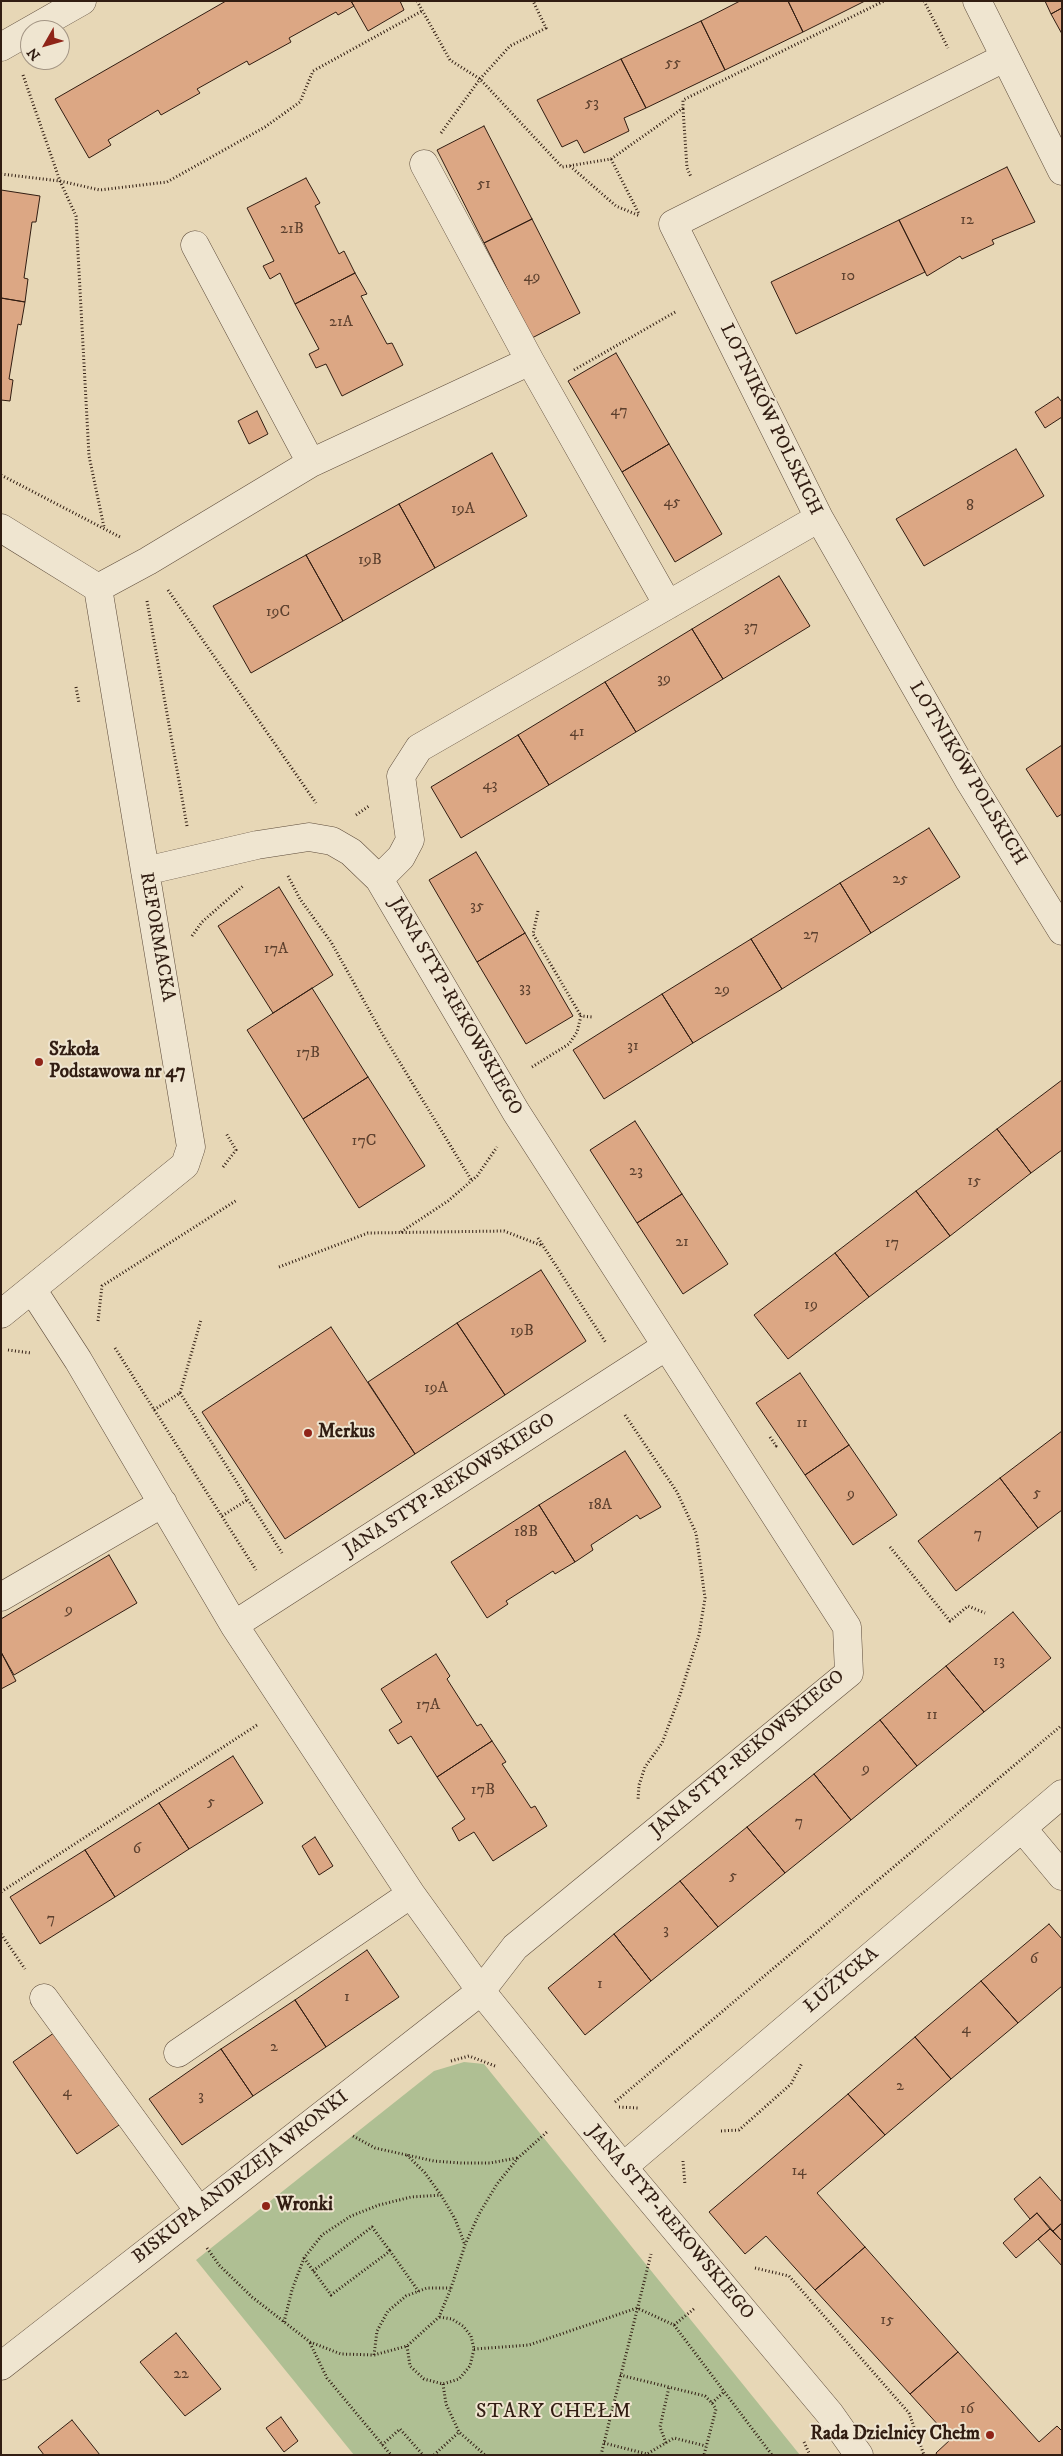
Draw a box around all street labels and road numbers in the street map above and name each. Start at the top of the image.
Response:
street label: LOTNIKÓW POLSKICH [714,321,826,519]
street label: LOTNIKÓW POLSKICH [903,678,1031,870]
street label: REFORMACKA [133,870,179,1004]
street label: JANA STYP-REKOWSKIEGO [383,894,527,1120]
street label: JANA STYP-REKOWSKIEGO [340,1409,560,1563]
street label: JANA STYP-REKOWSKIEGO [646,1666,850,1842]
street label: ŁUŻYCKA [800,1943,884,2019]
street label: BISKUPA ANDRZEJA WRONKI [129,2087,353,2269]
street label: JANA STYP-REKOWSKIEGO [582,2121,758,2325]

